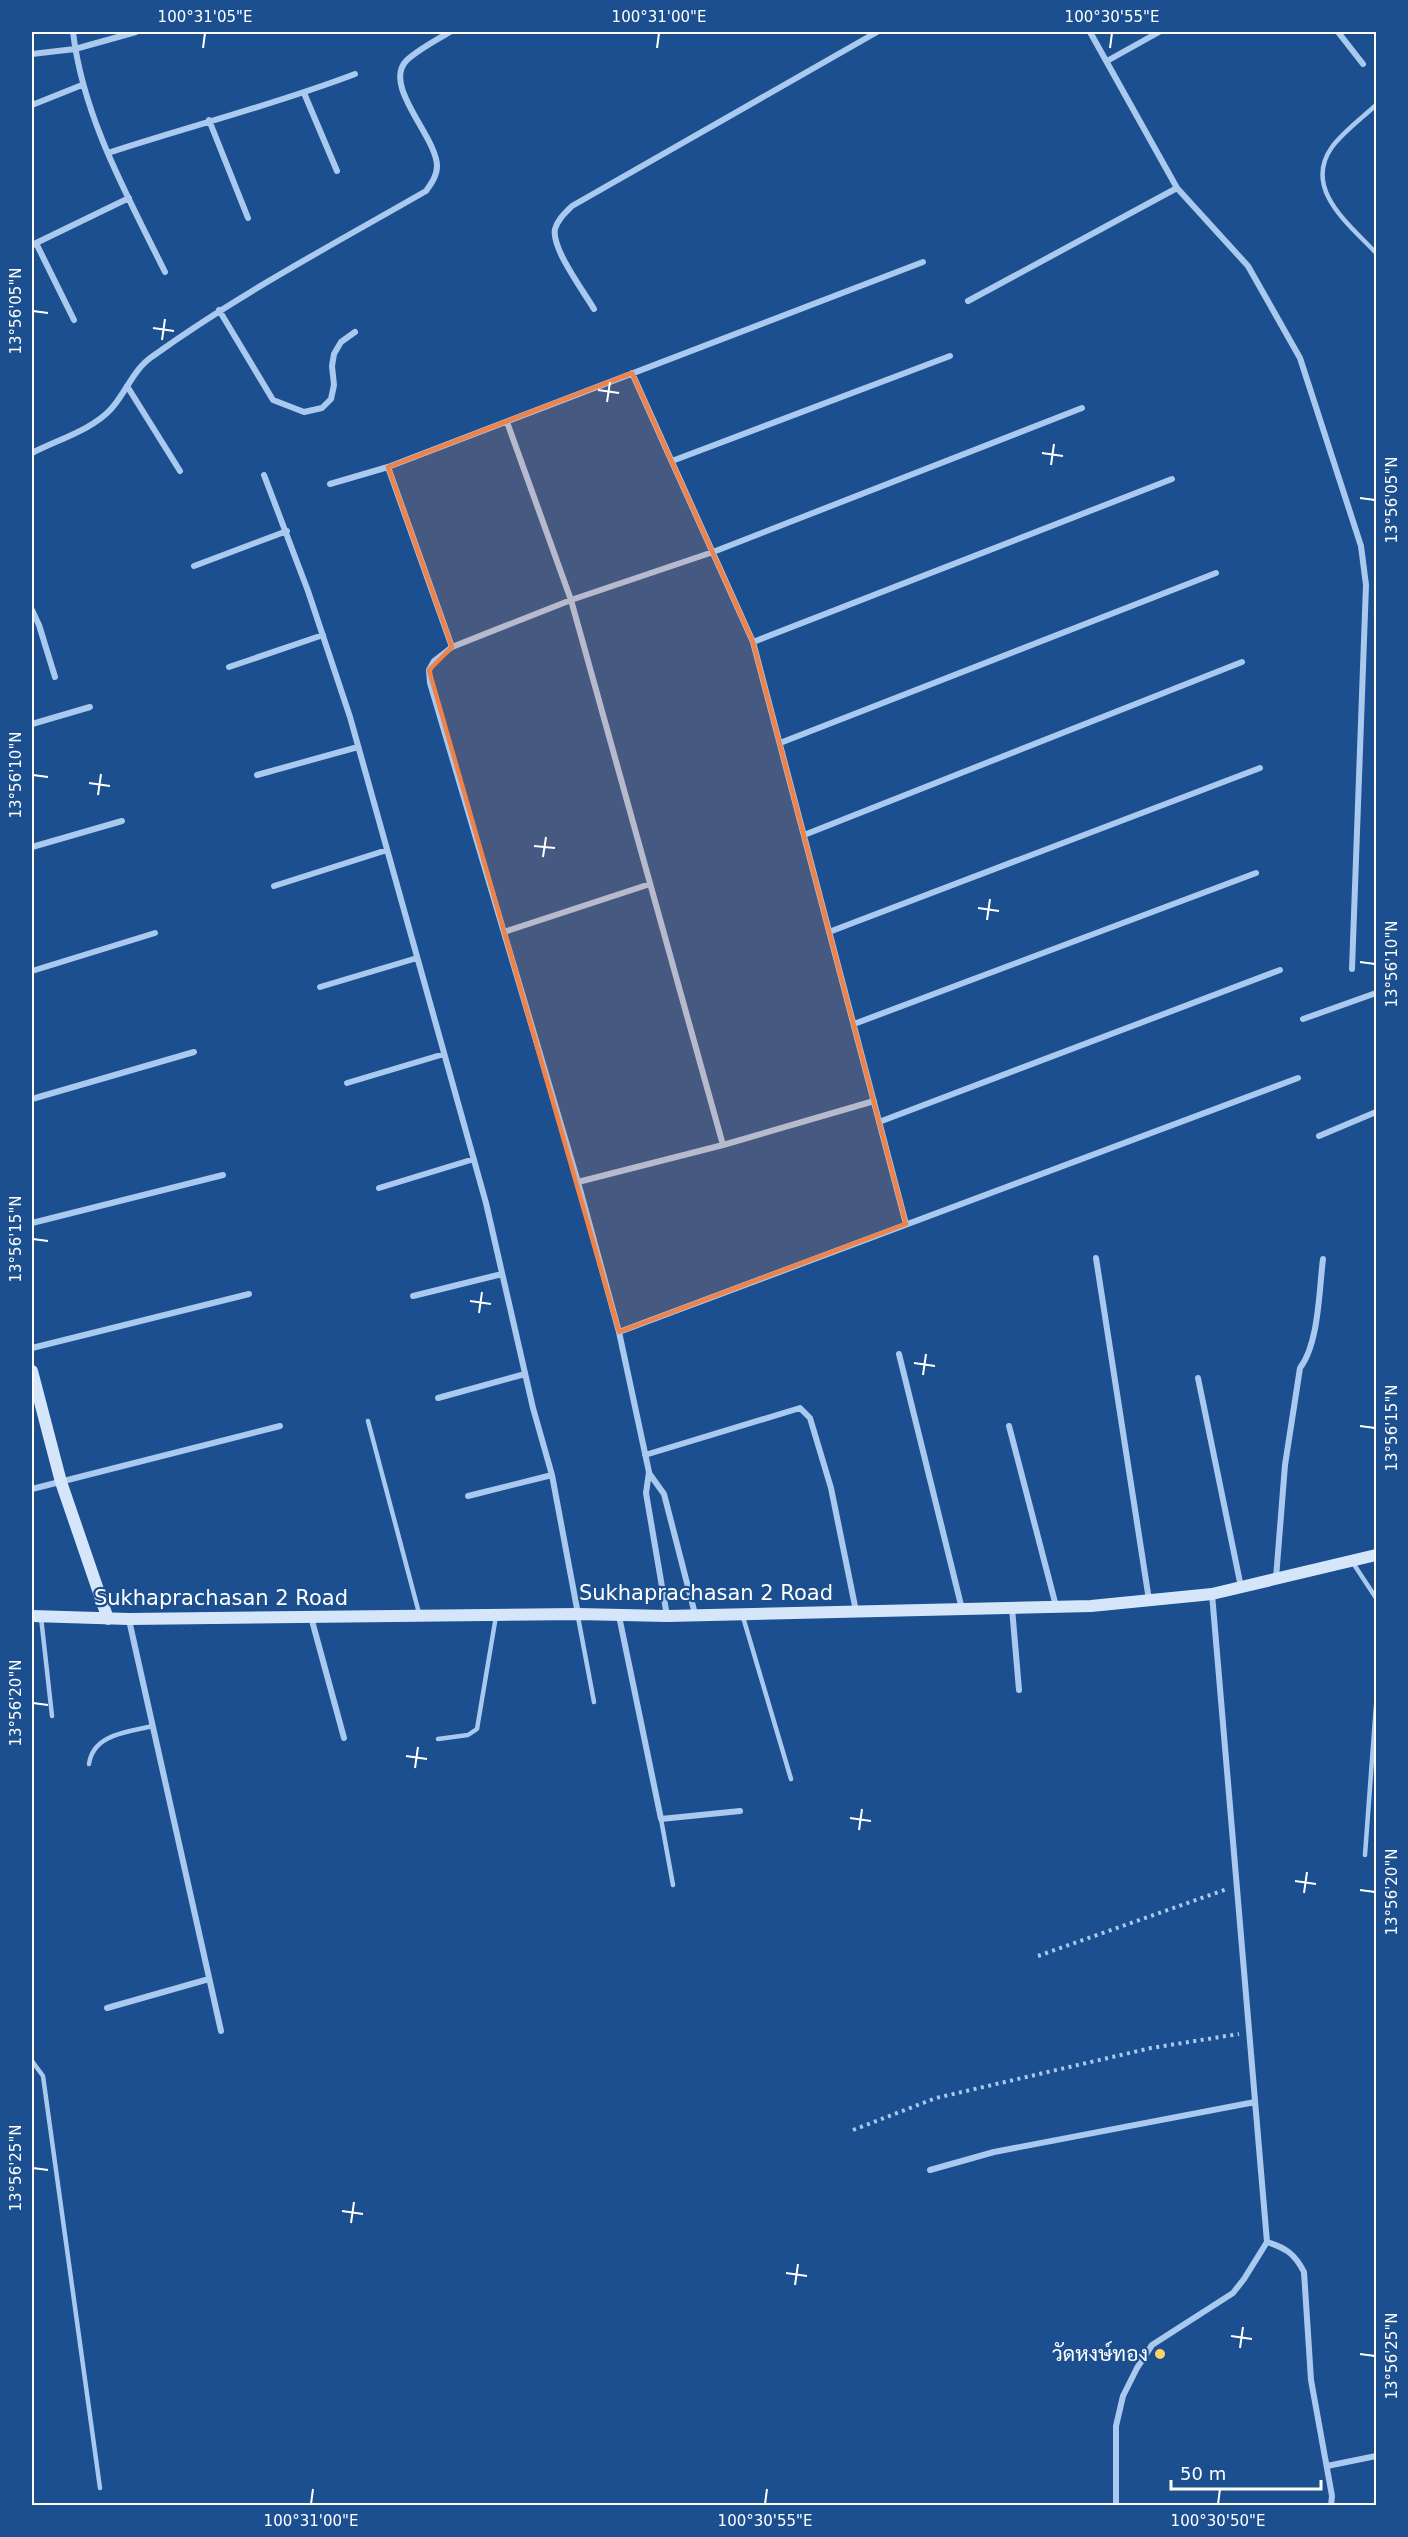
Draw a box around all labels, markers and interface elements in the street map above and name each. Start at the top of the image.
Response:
text: 100°31'05"E [158,8,252,26]
text: 100°31'00"E [612,8,706,26]
text: 100°30'55"E [1065,8,1159,26]
text: 13°56'05"N [7,267,25,355]
text: 13°56'05"N [1383,456,1401,544]
text: 13°56'10"N [7,731,25,819]
text: 13°56'10"N [1383,920,1401,1008]
text: 13°56'15"N [7,1195,25,1283]
text: 13°56'15"N [1383,1384,1401,1472]
street label: Sukhaprachasan 2 Road [579,1581,833,1605]
street label: Sukhaprachasan 2 Road [94,1586,348,1610]
text: 13°56'20"N [7,1659,25,1747]
text: 13°56'20"N [1383,1848,1401,1936]
text: 13°56'25"N [7,2124,25,2212]
text: 13°56'25"N [1383,2312,1401,2400]
place label: วัดหงษ์ทอง [1052,2340,1148,2366]
marker: วัดหงษ์ทอง [1153,2347,1167,2361]
scale bar [1171,2453,1321,2491]
text: 50 m [1180,2463,1226,2484]
text: 100°31'00"E [264,2512,358,2530]
text: 100°30'55"E [718,2512,812,2530]
text: 100°30'50"E [1171,2512,1265,2530]

